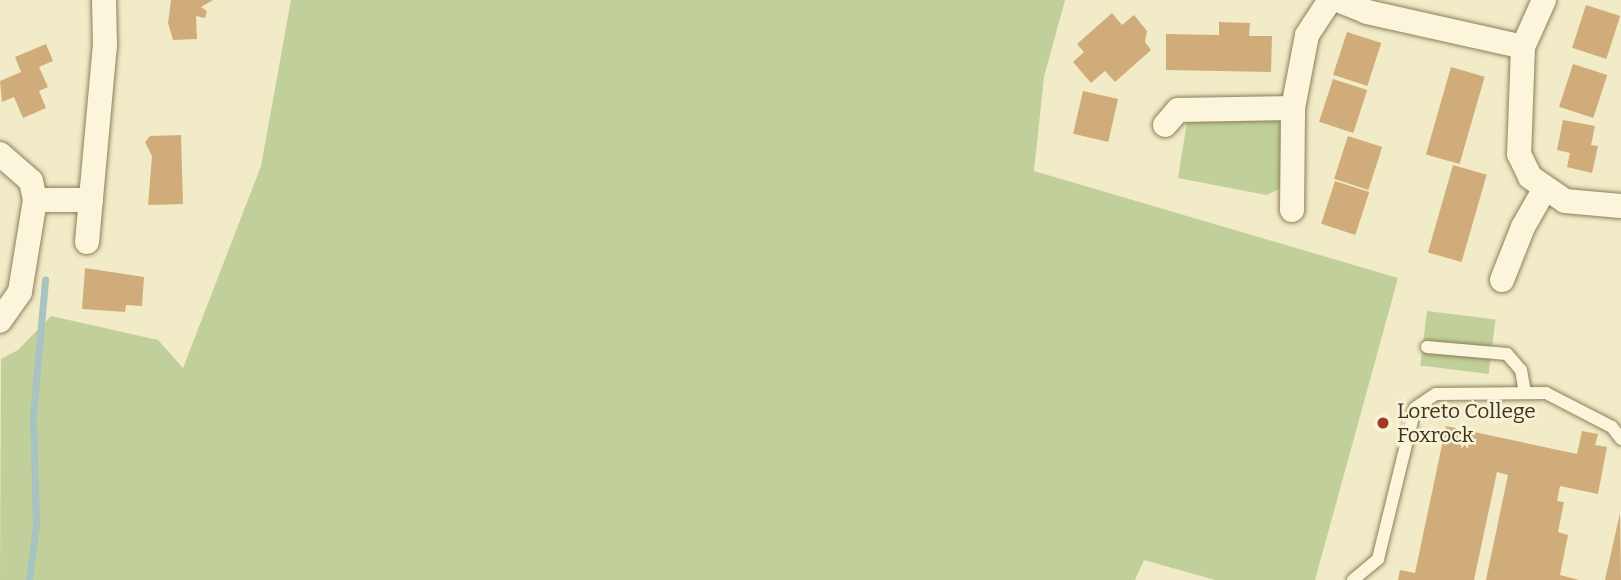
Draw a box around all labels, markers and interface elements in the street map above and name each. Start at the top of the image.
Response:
place label: Loreto College Foxrock [1397,398,1536,448]
marker: Loreto College Foxrock [1375,415,1391,431]

